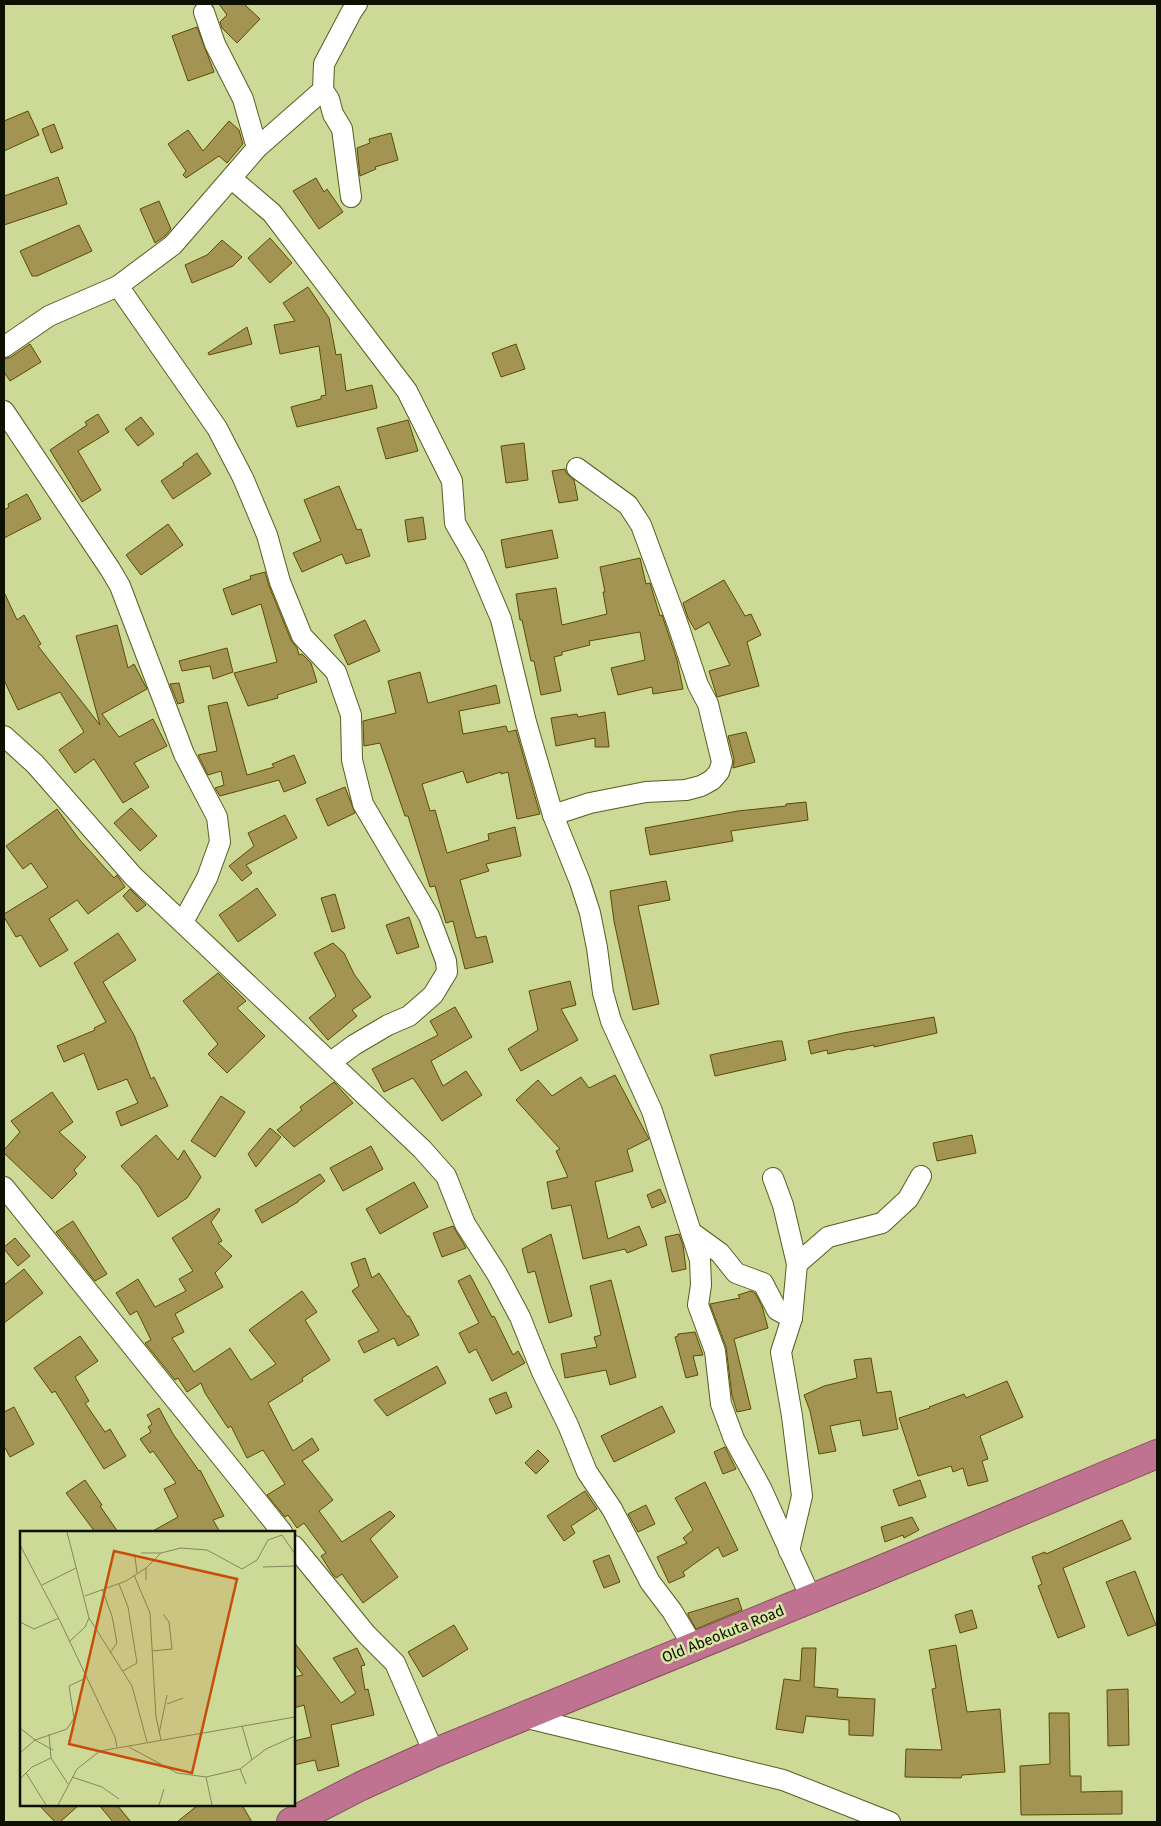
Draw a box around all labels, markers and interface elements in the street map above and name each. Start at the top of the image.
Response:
inset map [20,1531,295,1806]
street label: Old Abeokuta Road [659,1601,787,1667]

